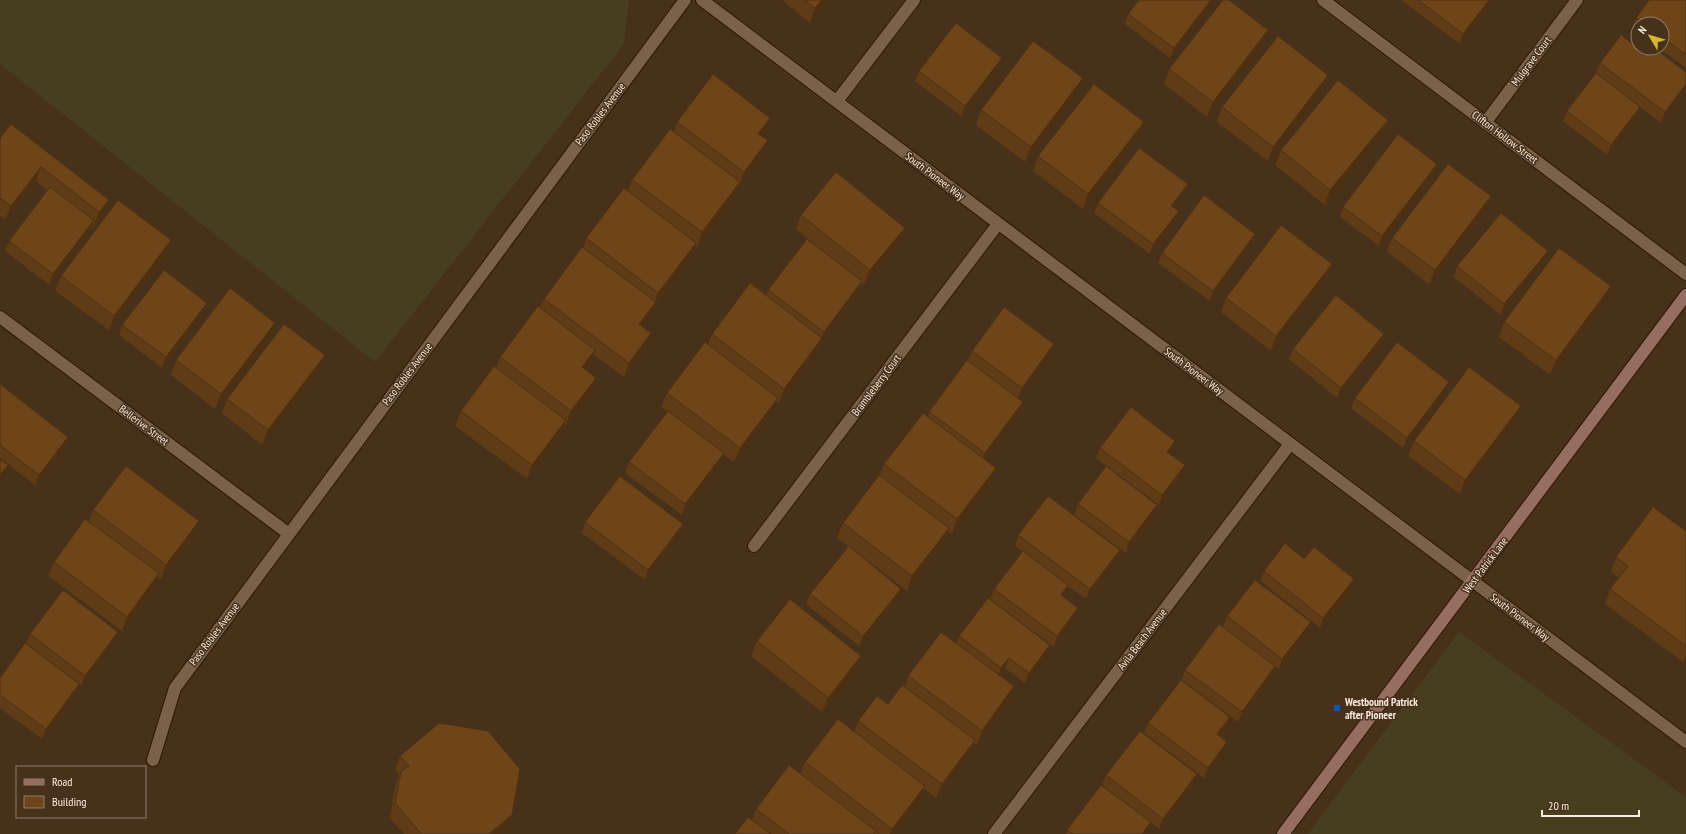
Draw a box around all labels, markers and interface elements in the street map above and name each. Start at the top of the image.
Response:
north arrow [1630,16,1670,56]
text: N [1635,23,1649,36]
street label: Mulgrave Court [1508,34,1554,88]
street label: Paso Robles Avenue [572,80,628,148]
street label: Clifton Hollow Street [1469,108,1541,166]
street label: South Pioneer Way [902,149,968,203]
street label: Paso Robles Avenue [379,340,435,408]
street label: South Pioneer Way [1161,344,1227,398]
street label: Brambleberry Court [848,351,904,419]
street label: Bellerive Street [116,402,172,448]
street label: West Patrick Lane [1459,534,1511,596]
street label: South Pioneer Way [1487,590,1553,644]
street label: Paso Robles Avenue [186,600,242,668]
street label: Avila Beach Avenue [1114,605,1170,673]
place label: Westbound Patrick after Pioneer [1344,695,1418,722]
marker: Westbound Patrick after Pioneer [1332,703,1342,713]
legend [16,766,146,818]
text: Road [52,774,72,789]
scale bar [1542,792,1639,818]
text: Building [52,794,87,809]
text: 20 m [1548,798,1569,813]

